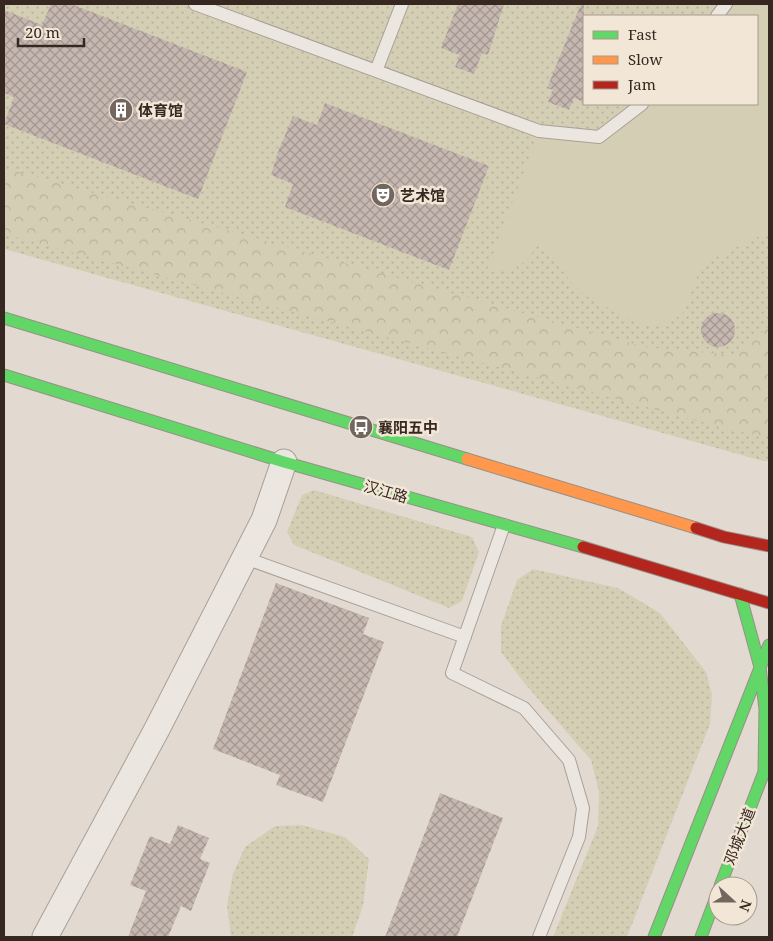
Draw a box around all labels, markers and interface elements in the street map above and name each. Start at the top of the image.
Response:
scale bar [18,15,84,47]
legend [583,15,758,105]
text: 20 m [25,22,60,42]
text: Fast [628,24,657,44]
text: Slow [628,49,662,69]
text: Jam [627,74,656,94]
building icon: 体育馆 [108,97,134,123]
place label: 体育馆 [138,100,183,120]
theatre icon: 艺术馆 [370,182,396,208]
place label: 艺术馆 [400,185,445,205]
bus stop icon: 襄阳五中 [348,414,374,440]
place label: 襄阳五中 [378,417,438,437]
street label: 汉江路 [362,475,410,507]
street label: 邓城大道 [719,804,759,868]
north arrow [708,876,758,926]
text: N [735,897,756,914]

